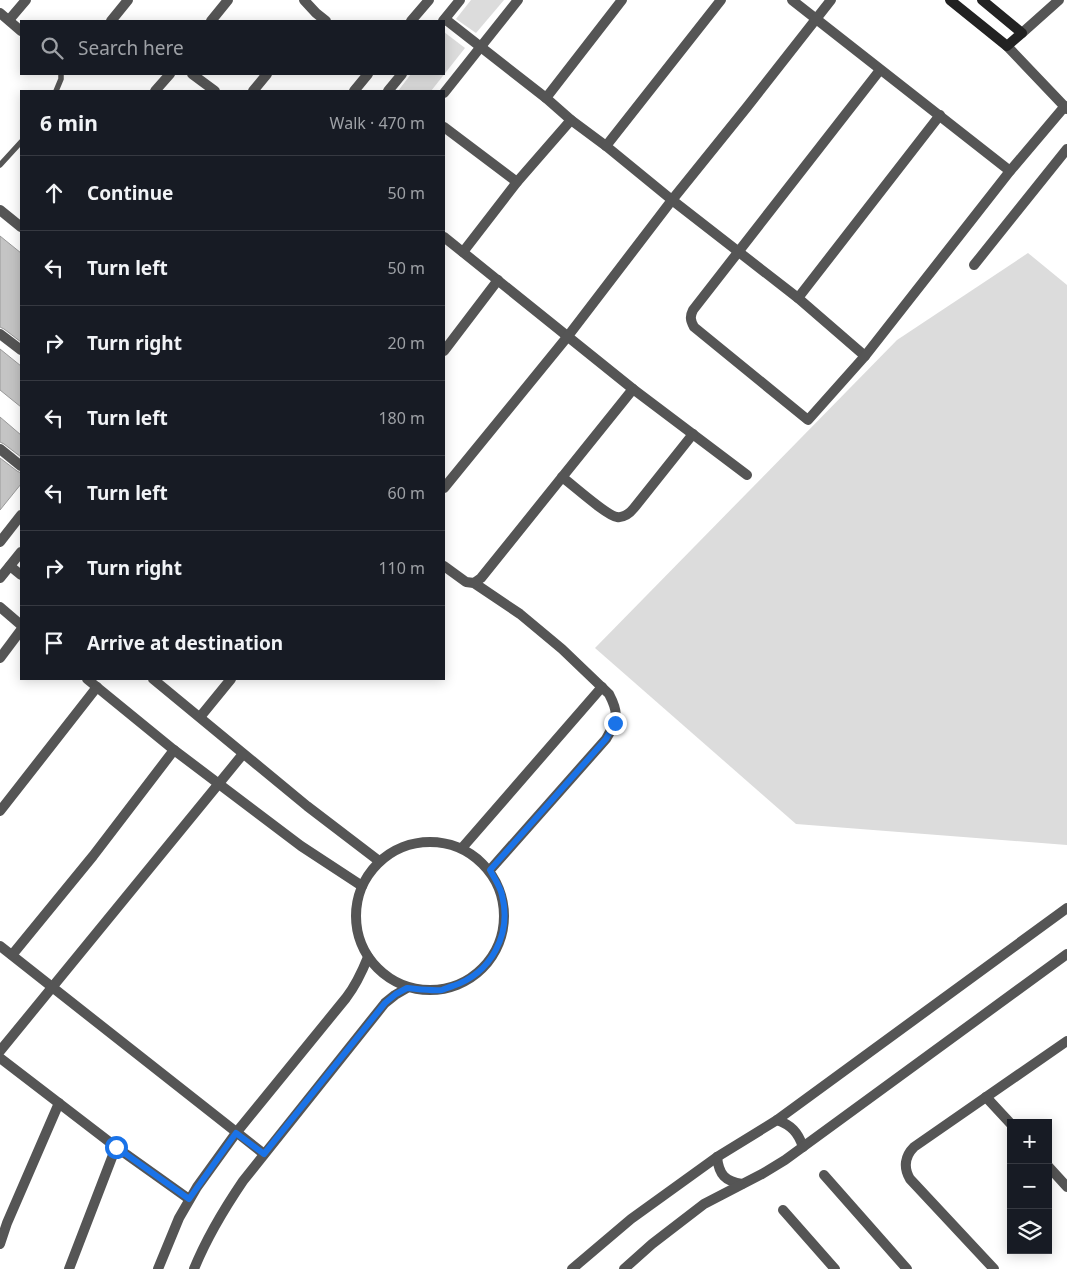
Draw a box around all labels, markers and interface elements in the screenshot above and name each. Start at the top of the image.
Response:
search box [20,20,445,75]
icon: search [38,34,66,62]
text: Search here [78,35,184,61]
text: 6 min [40,109,98,137]
text: Walk · 470 m [330,112,425,134]
icon: ahead [40,179,68,207]
text: Continue [87,180,173,206]
text: 50 m [388,182,425,204]
icon: left [40,254,68,282]
text: Turn left [87,255,168,281]
text: 50 m [388,257,425,279]
icon: right [40,329,68,357]
text: Turn right [87,330,182,356]
text: 20 m [388,332,425,354]
icon: left [40,404,68,432]
text: Turn left [87,405,168,431]
text: 180 m [378,407,425,429]
icon: left [40,479,68,507]
text: Turn left [87,480,168,506]
text: 60 m [388,482,425,504]
icon: right [40,554,68,582]
text: Turn right [87,555,182,581]
text: 110 m [378,557,425,579]
icon: arrive [40,629,68,657]
text: Arrive at destination [87,630,283,656]
route end [604,712,627,735]
map controls [1007,1119,1052,1254]
button: + [1007,1119,1052,1164]
route start [105,1136,128,1159]
button: − [1007,1164,1052,1209]
button: layers [1007,1209,1052,1254]

